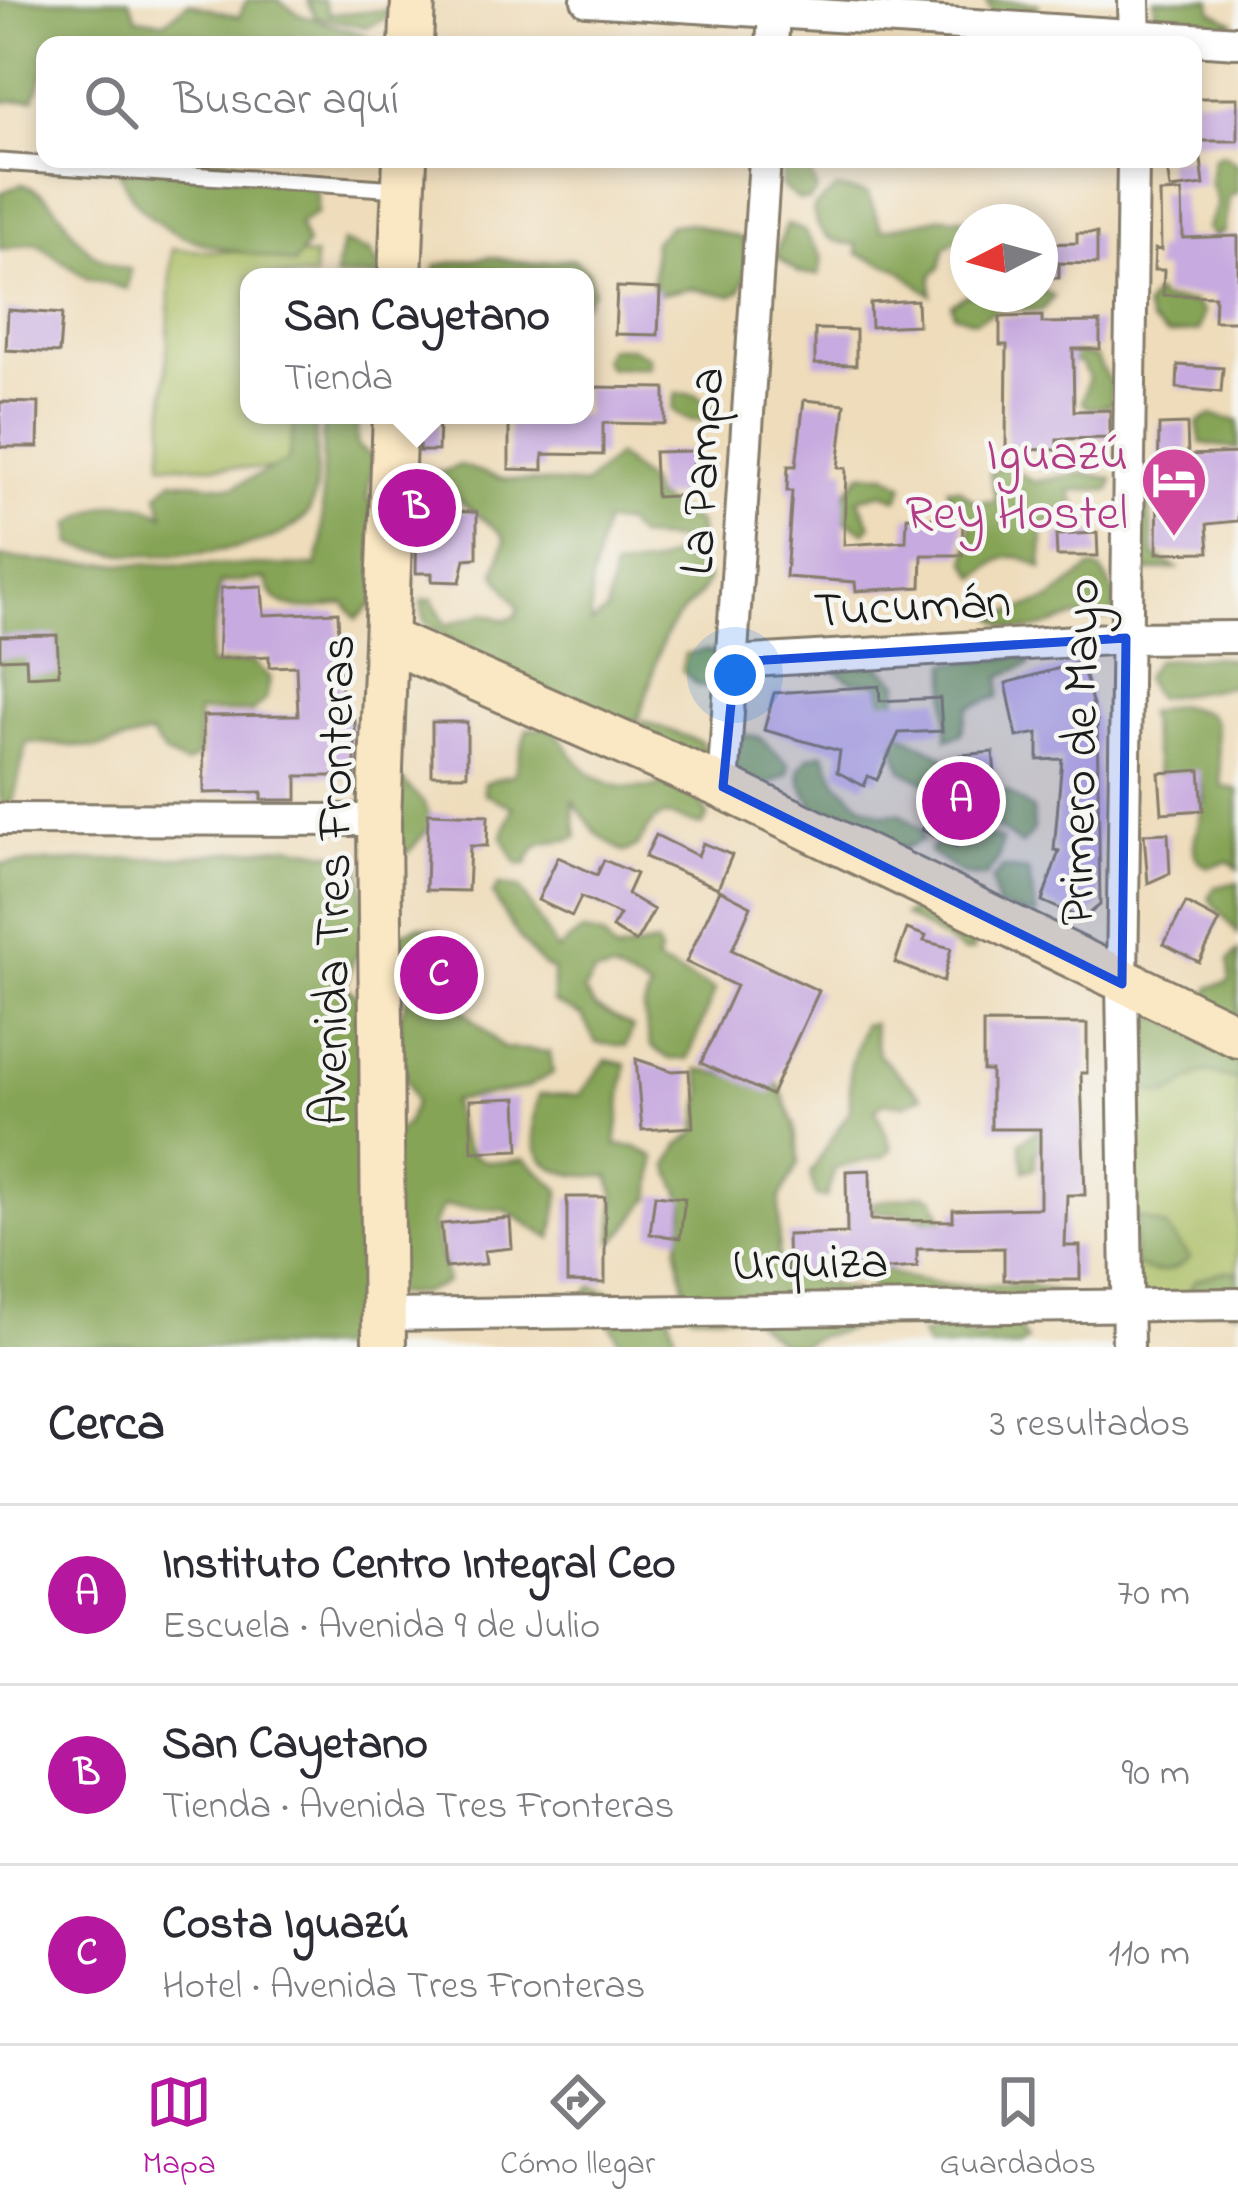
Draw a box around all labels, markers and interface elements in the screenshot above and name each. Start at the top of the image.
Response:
search box [36,36,1202,168]
icon: search [78,69,144,135]
text: Buscar aquí [174,69,399,135]
north arrow [950,204,1058,312]
popup [240,268,594,424]
text: San Cayetano [284,285,550,351]
text: Tienda [284,351,393,408]
street label: La Pampa [662,365,747,577]
place label: Iguazú Rey Hostel [905,419,1128,553]
hotel icon: Iguazú Rey Hostel [1139,445,1209,539]
pin: B [378,463,456,553]
street label: Tucumán [812,566,1013,651]
street label: Primero de Mayo [1042,577,1123,927]
street label: Avenida Tres Fronteras [295,634,378,1126]
your location [705,645,765,705]
pin: A [922,756,1000,846]
pin: C [400,930,478,1020]
street label: Urquiza [731,1227,889,1304]
text: Cerca [48,1388,165,1463]
text: 3 resultados [990,1397,1190,1454]
text: Instituto Centro Integral Ceo [162,1533,676,1599]
text: A [75,1566,99,1623]
text: 70 m [1117,1566,1190,1623]
text: Escuela · Avenida 9 de Julio [162,1599,600,1656]
text: San Cayetano [162,1713,428,1779]
text: B [74,1746,100,1803]
text: 90 m [1121,1746,1190,1803]
text: Tienda · Avenida Tres Fronteras [162,1779,674,1836]
text: Costa Iguazú [162,1893,409,1959]
text: C [76,1926,98,1983]
text: 110 m [1108,1926,1190,1983]
text: Hotel · Avenida Tres Fronteras [162,1959,645,2016]
tab: Mapa [142,2069,216,2189]
tab: Cómo llegar [500,2069,655,2189]
tab: Guardados [939,2069,1096,2189]

